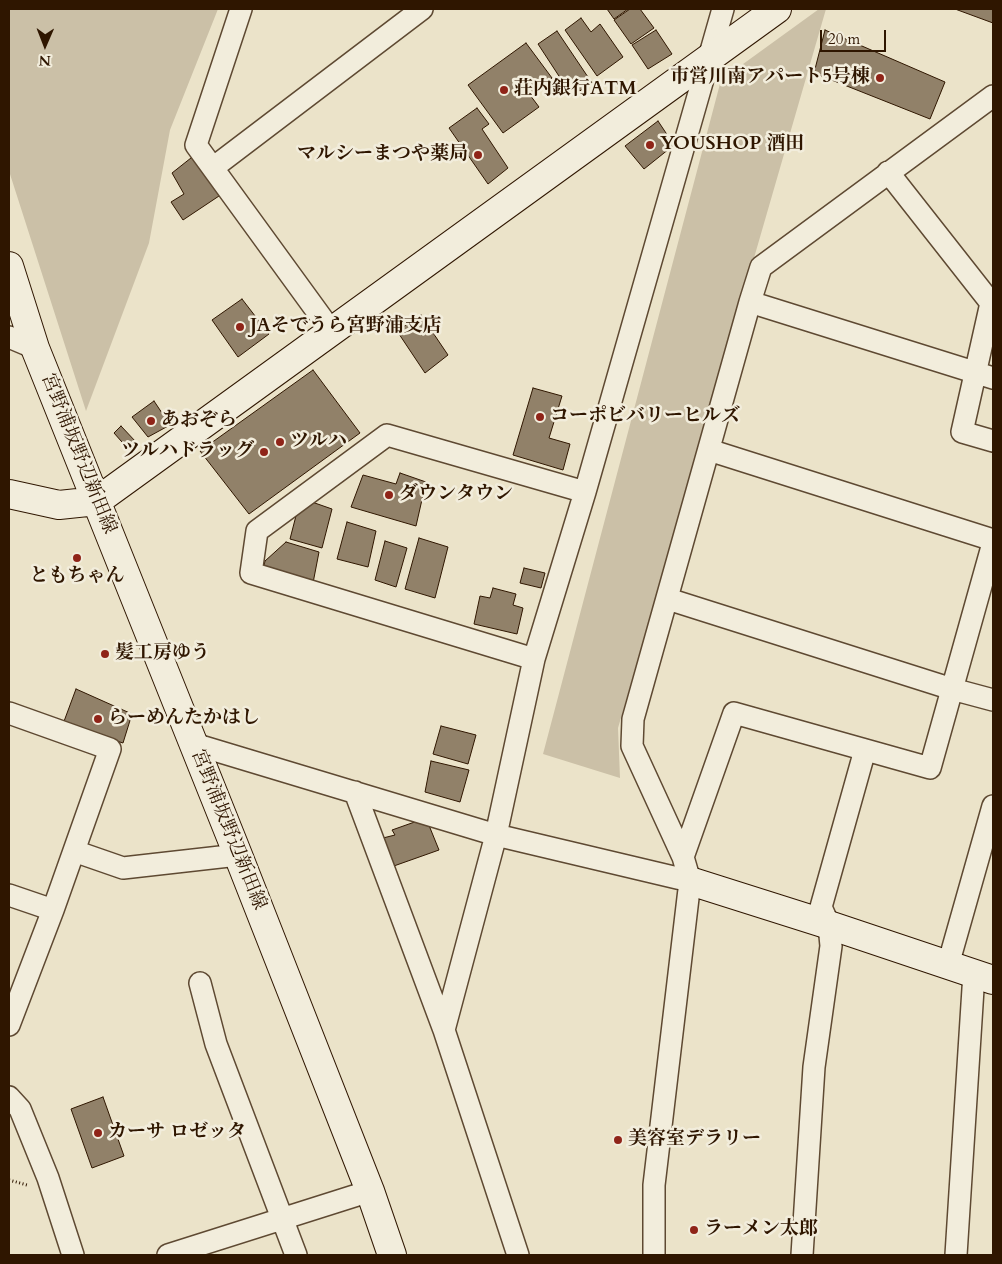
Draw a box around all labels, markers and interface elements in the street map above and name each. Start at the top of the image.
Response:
north arrow [20,20,70,70]
scale bar [822,20,888,52]
text: 20 m [828,29,860,49]
text: N [38,51,51,70]
place label: 市営川南アパート5号棟 [670,67,870,89]
marker: 市営川南アパート5号棟 [874,72,886,84]
place label: 荘内銀行ATM [514,79,637,101]
marker: 荘内銀行ATM [498,84,510,96]
place label: YOUSHOP 酒田 [660,134,804,156]
marker: YOUSHOP 酒田 [644,139,656,151]
place label: マルシーまつや薬局 [297,144,468,166]
marker: マルシーまつや薬局 [472,149,484,161]
place label: JAそでうら宮野浦支店 [250,316,442,338]
marker: JAそでうら宮野浦支店 [234,321,246,333]
street label: 宮野浦坂野辺新田線 [35,370,121,538]
place label: コーポビバリーヒルズ [550,406,740,428]
place label: あおぞら [161,410,237,432]
marker: コーポビバリーヒルズ [534,411,546,423]
marker: あおぞら [145,415,157,427]
place label: ツルハ [290,431,347,453]
marker: ツルハ [274,436,286,448]
place label: ツルハドラッグ [121,441,254,463]
marker: ツルハドラッグ [258,446,270,458]
place label: ダウンタウン [399,484,513,506]
marker: ダウンタウン [383,489,395,501]
marker: ともちゃん [71,552,83,564]
place label: ともちゃん [30,566,124,588]
place label: 髪工房ゆう [115,643,210,665]
marker: 髪工房ゆう [99,648,111,660]
place label: らーめんたかはし [108,708,260,730]
marker: らーめんたかはし [92,713,104,725]
street label: 宮野浦坂野辺新田線 [185,746,271,914]
place label: カーサ ロゼッタ [108,1122,246,1144]
marker: カーサ ロゼッタ [92,1127,104,1139]
place label: 美容室デラリー [628,1129,761,1151]
marker: 美容室デラリー [612,1134,624,1146]
place label: ラーメン太郎 [704,1219,818,1241]
marker: ラーメン太郎 [688,1224,700,1236]

